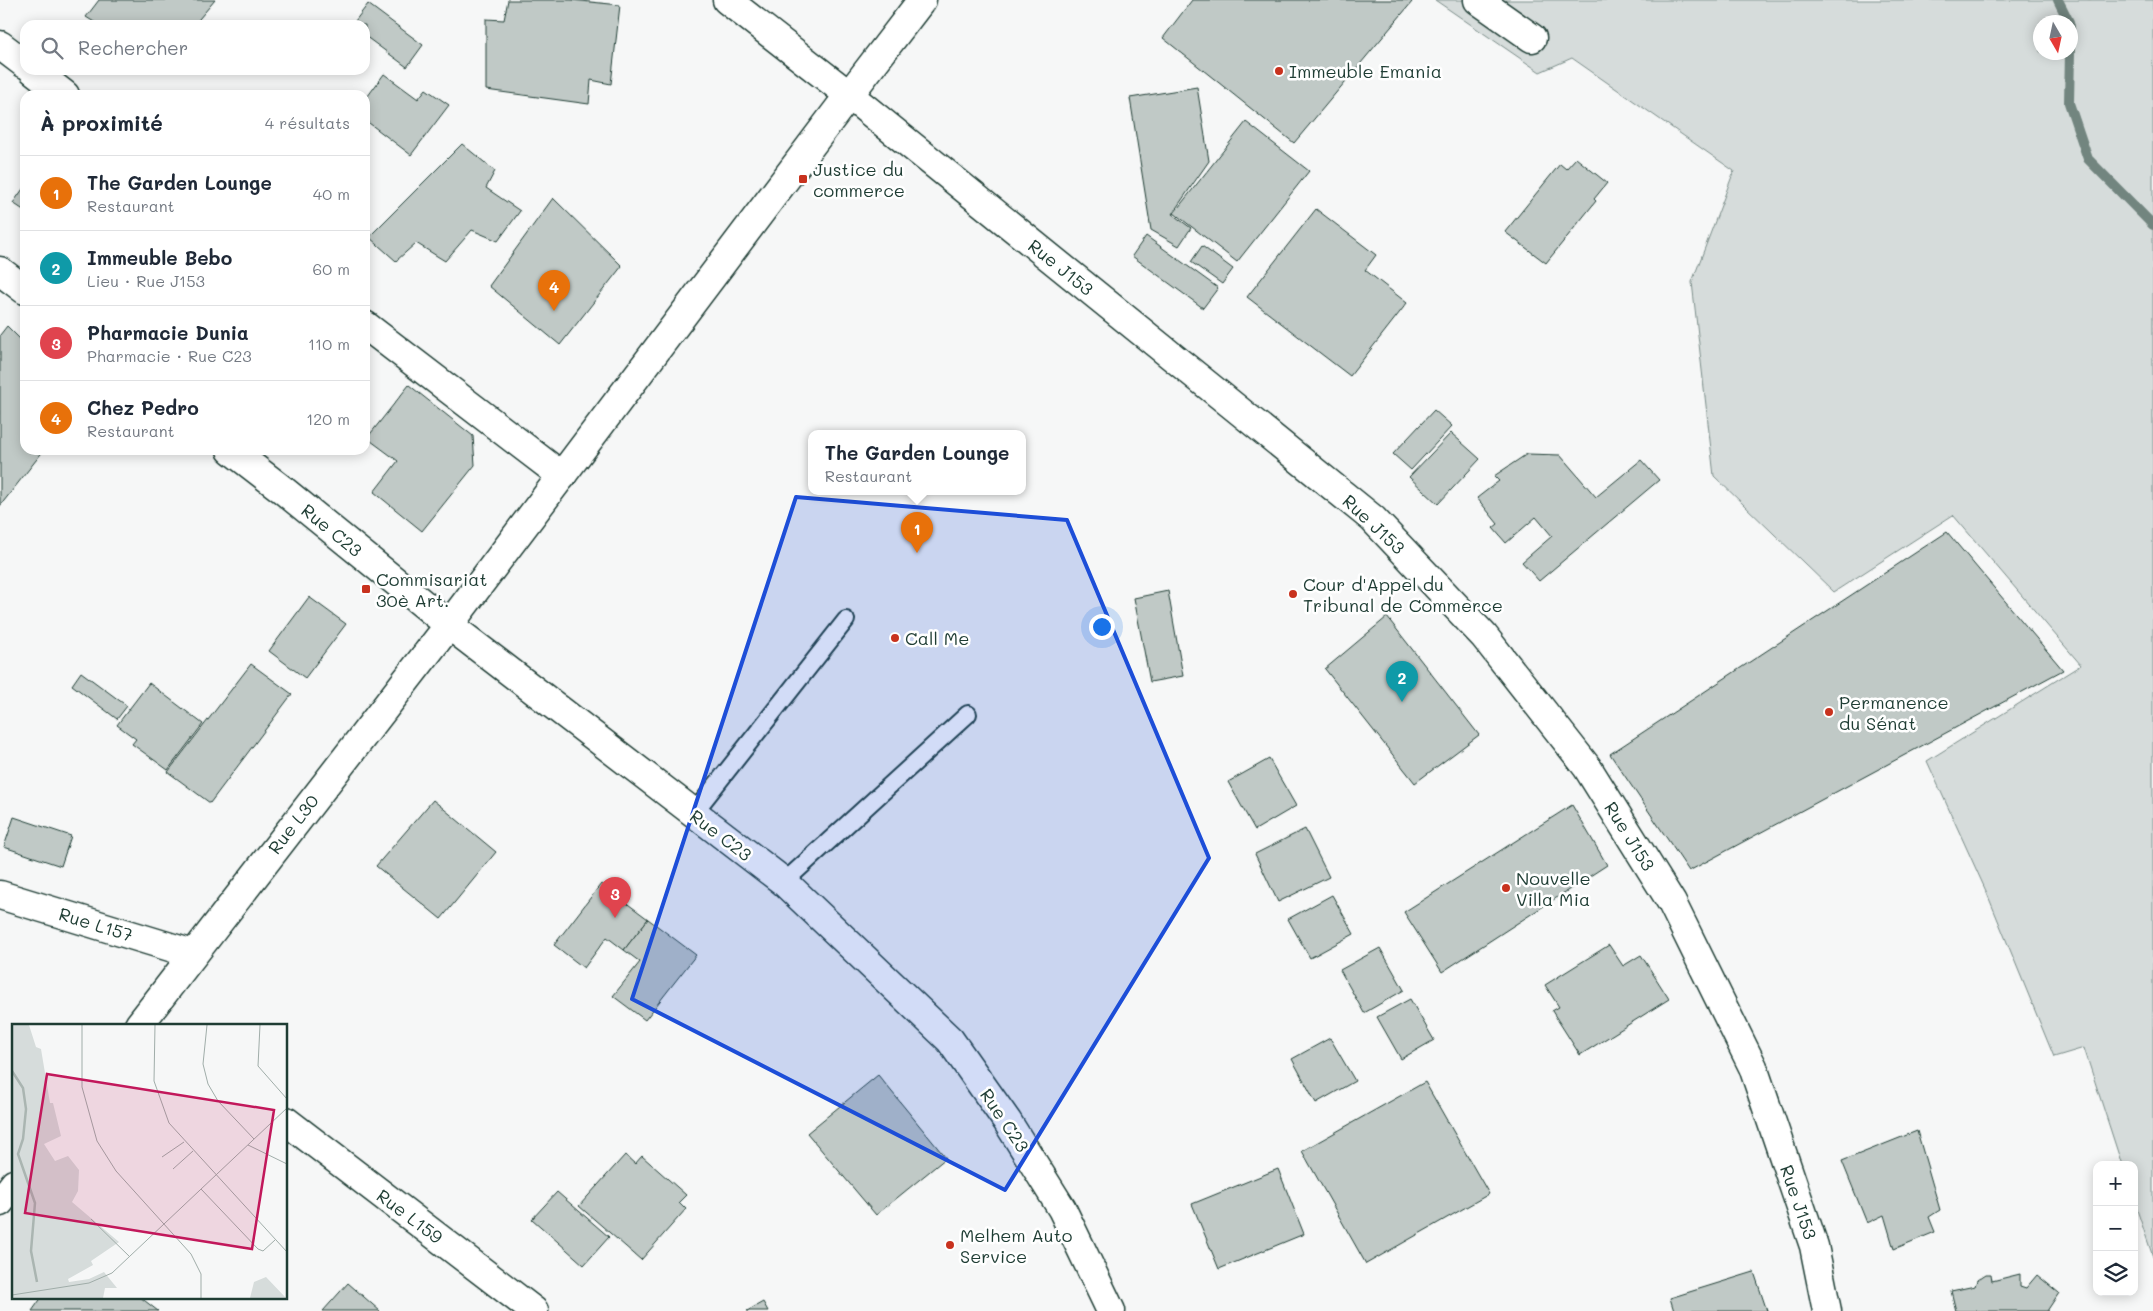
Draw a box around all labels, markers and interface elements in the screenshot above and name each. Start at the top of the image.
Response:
north arrow [2033,15,2078,60]
search box [20,20,370,75]
icon: search [38,34,66,62]
text: Rechercher [78,35,188,60]
place label: Immeuble Emania [1289,59,1442,83]
marker: Immeuble Emania [1273,65,1285,77]
text: À proximité [40,109,163,136]
text: 4 résultats [265,112,350,133]
place label: Justice du commerce [813,157,905,202]
text: The Garden Lounge [87,170,272,195]
marker: Justice du commerce [797,173,809,185]
text: 1 [52,183,60,204]
text: 40 m [313,183,350,204]
text: Restaurant [87,195,175,216]
street label: Rue J153 [1023,233,1099,301]
text: Immeuble Bebo [87,245,232,270]
text: 2 [52,258,60,279]
text: 60 m [313,258,350,279]
text: Lieu · Rue J153 [87,270,205,291]
pin: 4 [538,270,570,311]
text: Pharmacie Dunia [87,320,249,345]
text: 3 [51,333,61,354]
text: 110 m [308,333,350,354]
text: Pharmacie · Rue C23 [87,345,252,366]
text: Chez Pedro [87,395,199,420]
text: 4 [51,408,61,429]
text: 120 m [306,408,350,429]
text: Restaurant [87,420,175,441]
popup [808,430,1026,495]
text: The Garden Lounge [825,440,1009,465]
text: Restaurant [825,465,912,486]
street label: Rue J153 [1338,489,1410,559]
street label: Rue C23 [297,498,367,562]
pin: 1 [901,512,933,553]
place label: Commisariat 30è Art. [376,567,487,612]
place label: Cour d'Appel du Tribunal de Commerce [1303,572,1503,617]
marker: Commisariat 30è Art. [360,583,372,595]
marker: Cour d'Appel du Tribunal de Commerce [1287,588,1299,600]
your location [1089,614,1115,640]
place label: Call Me [905,626,969,650]
marker: Call Me [889,632,901,644]
pin: 2 [1386,661,1418,702]
place label: Permanence du Sénat [1839,690,1949,735]
marker: Permanence du Sénat [1823,706,1835,718]
street label: Rue L30 [262,789,324,859]
street label: Rue J153 [1599,797,1661,875]
street label: Rue C23 [685,804,757,866]
place label: Nouvelle Villa Mia [1516,866,1591,911]
pin: 3 [599,877,631,918]
marker: Nouvelle Villa Mia [1500,882,1512,894]
street label: Rue L157 [56,901,136,947]
inset map [12,1024,288,1298]
street label: Rue C23 [975,1084,1035,1156]
map controls [2093,1161,2138,1296]
button: + [2093,1161,2138,1206]
street label: Rue J153 [1775,1162,1823,1242]
street label: Rue L159 [372,1183,448,1249]
button: − [2093,1206,2138,1251]
place label: Melhem Auto Service [960,1223,1073,1268]
marker: Melhem Auto Service [944,1239,956,1251]
button: layers [2093,1251,2138,1296]

